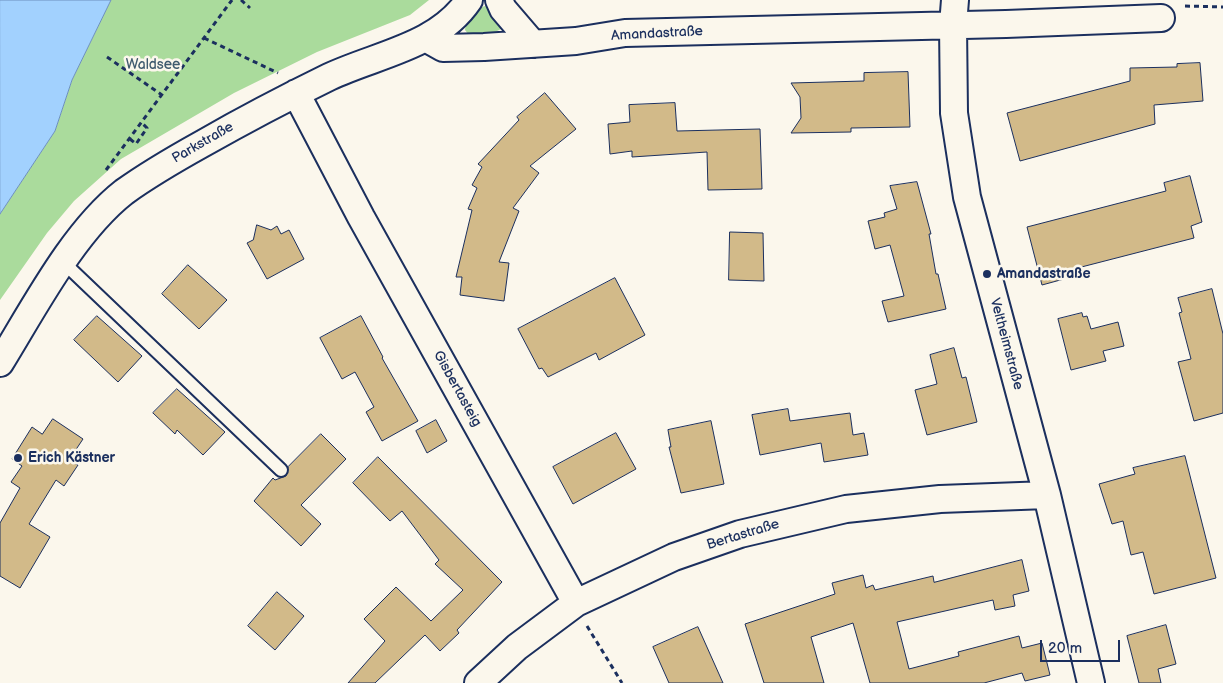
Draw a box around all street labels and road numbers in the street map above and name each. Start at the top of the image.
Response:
street label: Amandastraße [611,23,703,45]
street label: Parkstraße [169,119,237,167]
street label: Veltheimstraße [986,296,1026,392]
street label: Gisbertasteig [429,348,485,430]
street label: Bertastraße [705,516,781,554]

